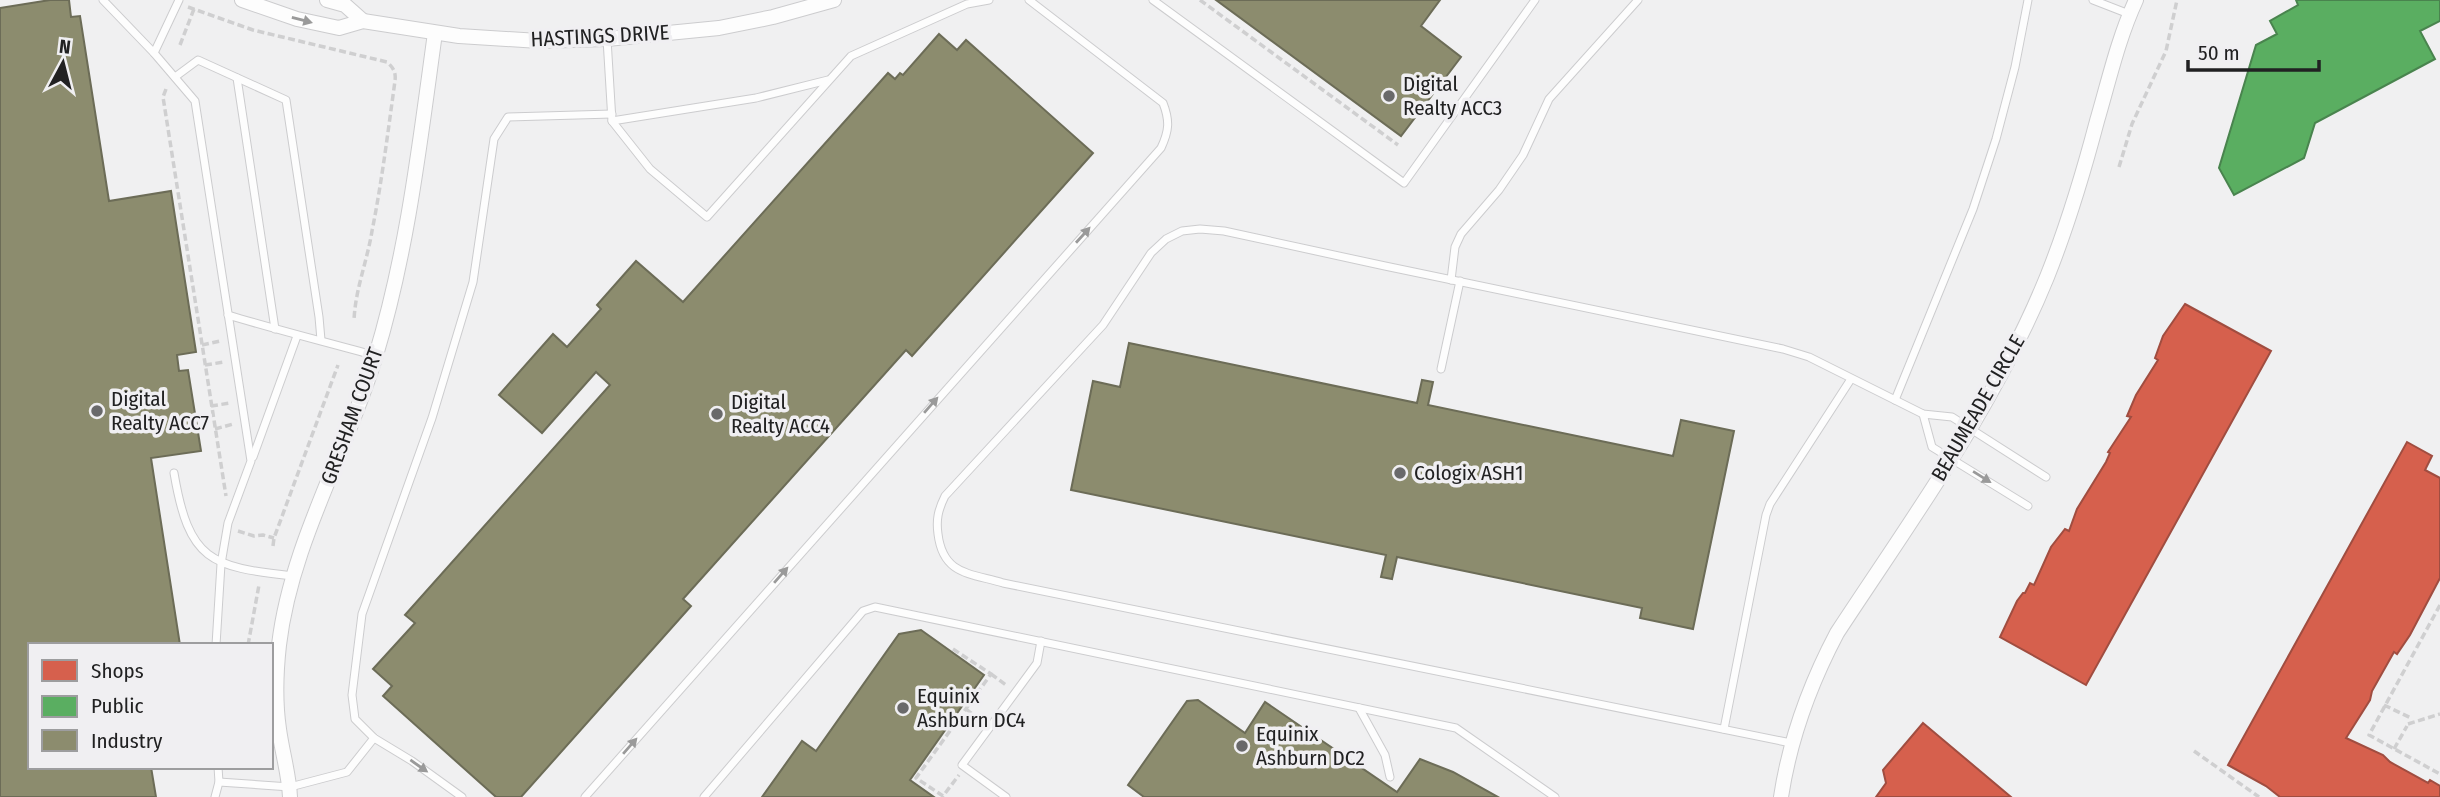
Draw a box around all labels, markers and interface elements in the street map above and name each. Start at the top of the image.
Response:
one-way arrow [291,15,313,26]
street label: HASTINGS DRIVE [530,19,670,53]
north arrow [28,28,98,98]
scale bar [2188,28,2319,72]
text: N [58,35,72,59]
text: 50 m [2198,40,2240,66]
place label: Digital Realty ACC3 [1403,71,1502,121]
marker: Digital Realty ACC3 [1381,88,1397,104]
one-way arrow [1075,226,1091,244]
street label: BEAUMEADE CIRCLE [1926,330,2030,486]
street label: GRESHAM COURT [315,344,389,488]
place label: Digital Realty ACC7 [111,386,209,436]
place label: Digital Realty ACC4 [731,389,830,439]
one-way arrow [923,396,939,414]
marker: Digital Realty ACC7 [89,403,105,419]
marker: Digital Realty ACC4 [709,406,725,422]
place label: Cologix ASH1 [1414,460,1523,486]
marker: Cologix ASH1 [1392,465,1408,481]
one-way arrow [1973,471,1992,484]
one-way arrow [773,567,788,584]
legend [28,643,273,769]
text: Shops [91,658,144,684]
place label: Equinix Ashburn DC4 [917,683,1026,733]
text: Public [91,693,143,719]
marker: Equinix Ashburn DC4 [895,700,911,716]
place label: Equinix Ashburn DC2 [1256,721,1365,771]
text: Industry [91,728,163,754]
one-way arrow [622,737,638,755]
marker: Equinix Ashburn DC2 [1234,738,1250,754]
one-way arrow [410,759,428,773]

